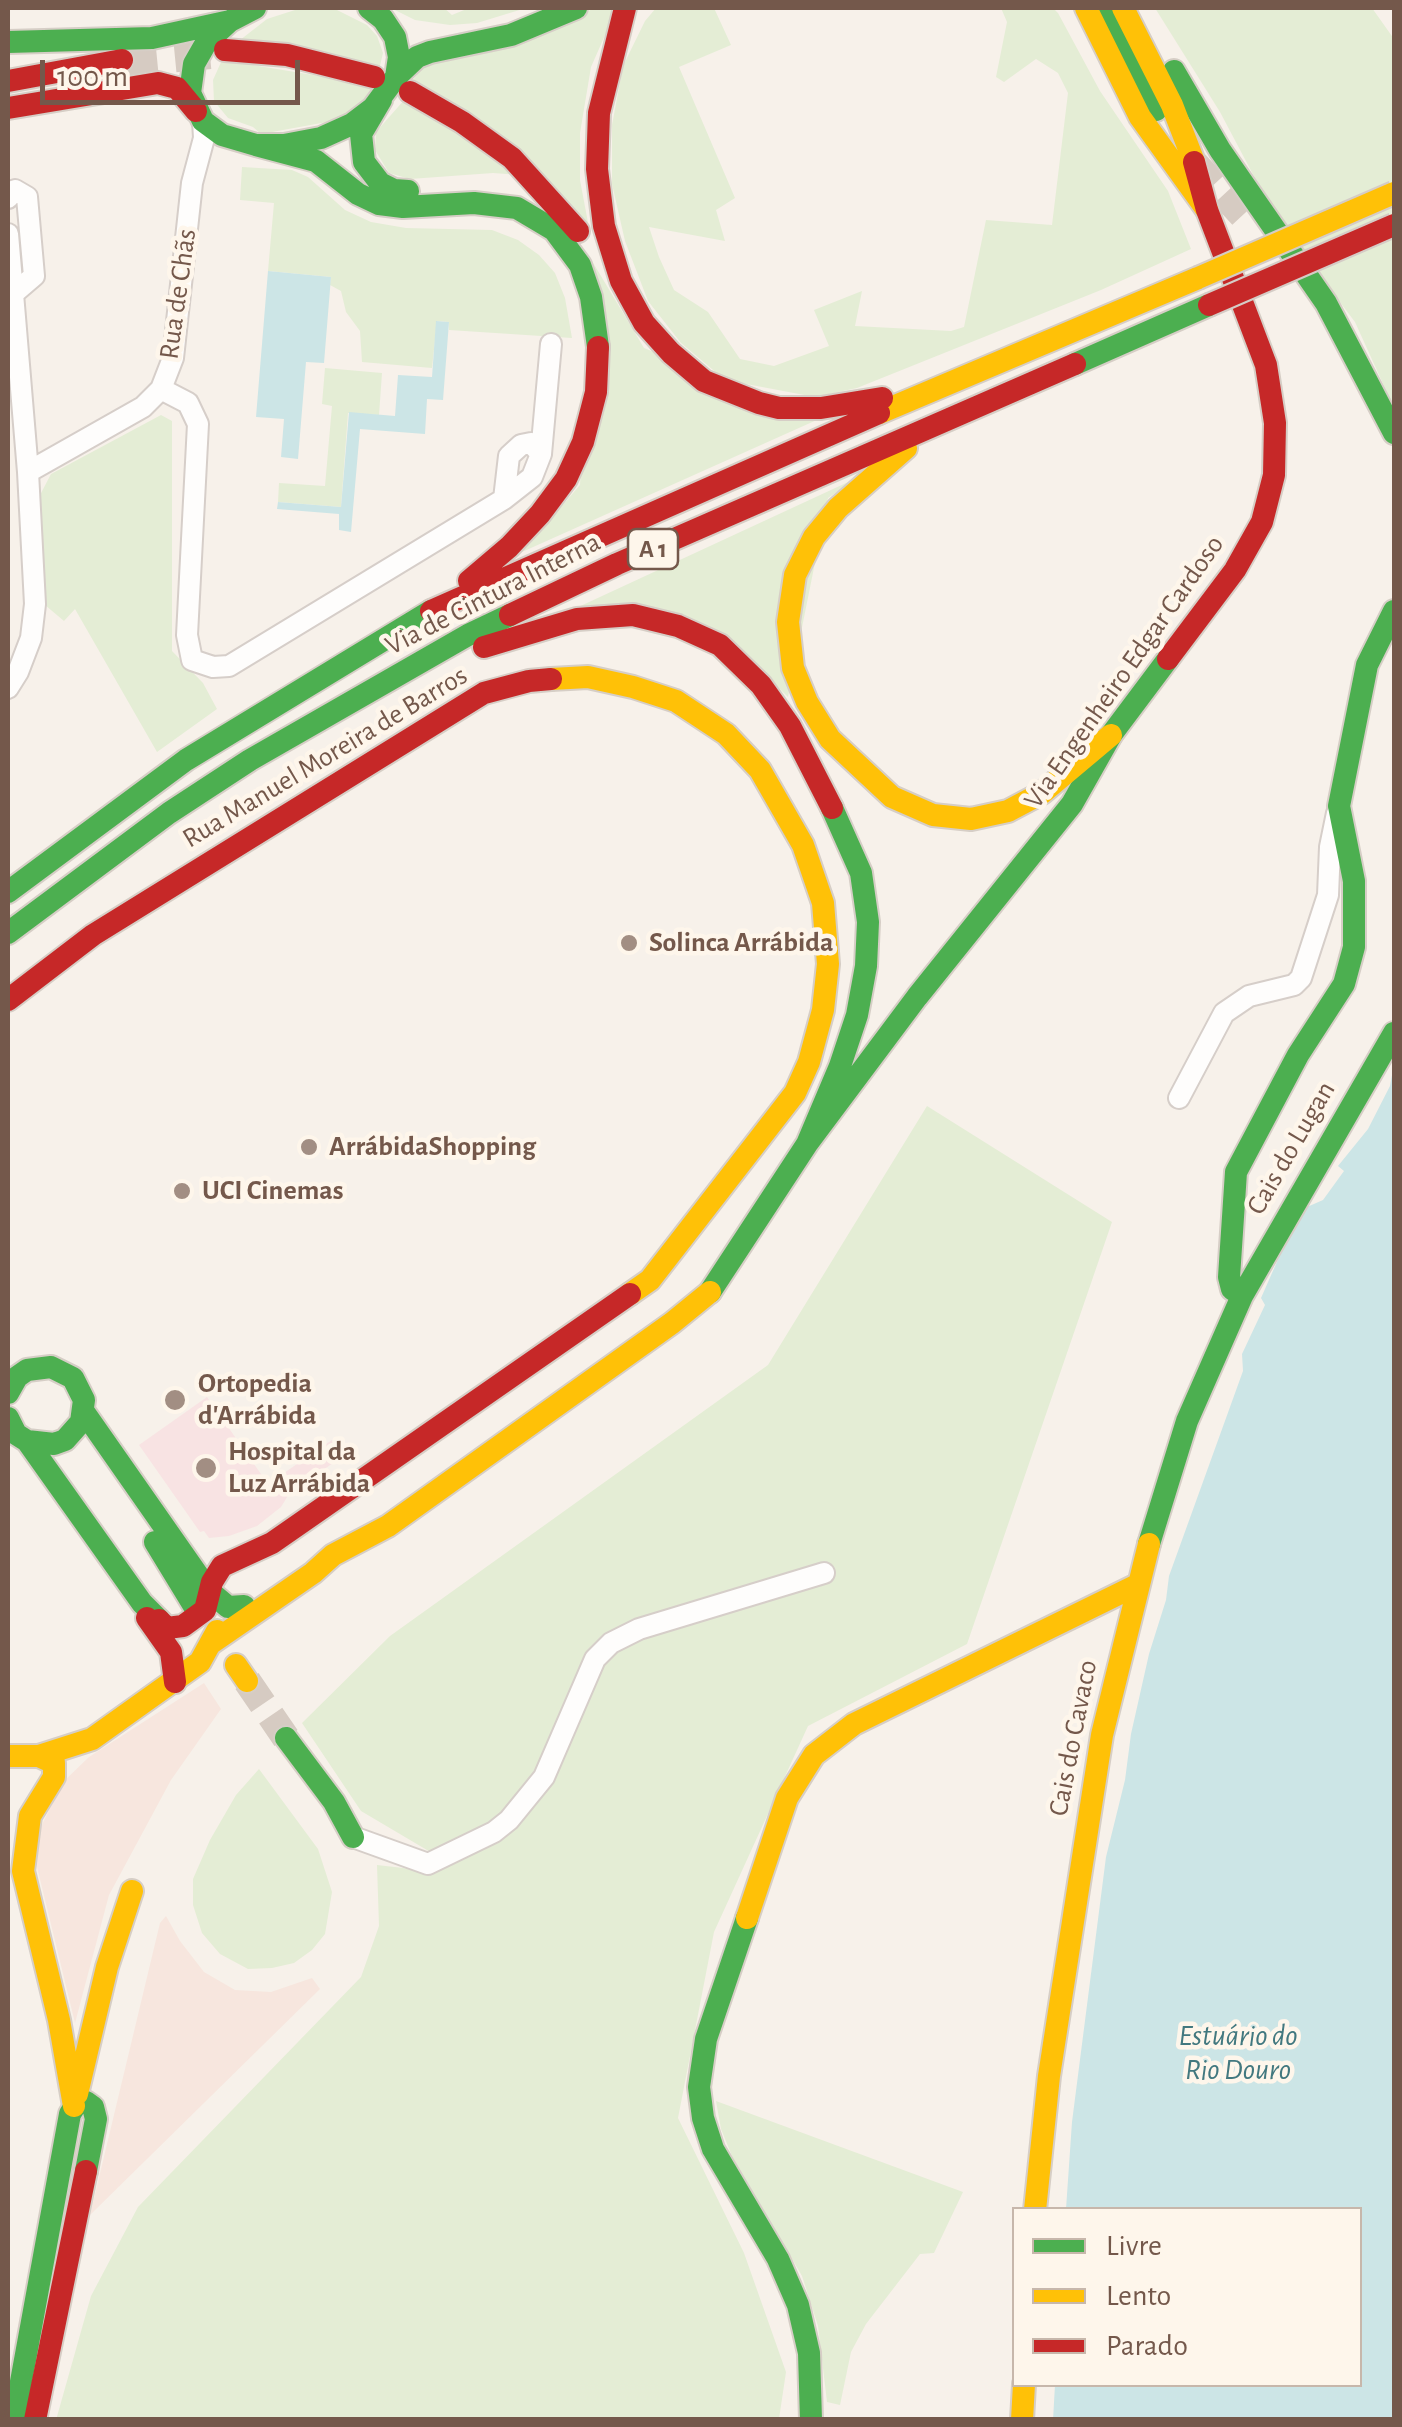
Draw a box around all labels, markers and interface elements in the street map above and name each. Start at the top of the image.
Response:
scale bar [45,40,305,102]
text: 100 m [57,62,128,92]
street label: Rua de Chãs [152,227,204,361]
street label: Via de Cintura Interna [380,525,606,663]
road number: A 1 [628,529,678,569]
street label: Via Engenheiro Edgar Cardoso [1017,529,1231,815]
street label: Rua Manuel Moreira de Barros [176,659,474,855]
place label: Solinca Arrábida [649,926,833,960]
marker: Solinca Arrábida [618,932,640,954]
street label: Cais do Lugan [1239,1075,1343,1221]
place label: ArrábidaShopping [329,1130,536,1164]
marker: ArrábidaShopping [298,1136,320,1158]
place label: UCI Cinemas [202,1174,343,1208]
marker: UCI Cinemas [171,1180,193,1202]
place label: Ortopedia d'Arrábida [198,1367,316,1433]
marker: Ortopedia d'Arrábida [162,1387,188,1413]
place label: Hospital da Luz Arrábida [228,1435,370,1501]
marker: Hospital da Luz Arrábida [193,1455,219,1481]
street label: Cais do Cavaco [1041,1657,1105,1819]
water label: Estuário do Rio Douro [1178,2018,1298,2088]
legend [1012,2207,1362,2387]
text: Livre [1106,2231,1162,2261]
text: Lento [1106,2281,1171,2311]
text: Parado [1106,2331,1188,2361]

